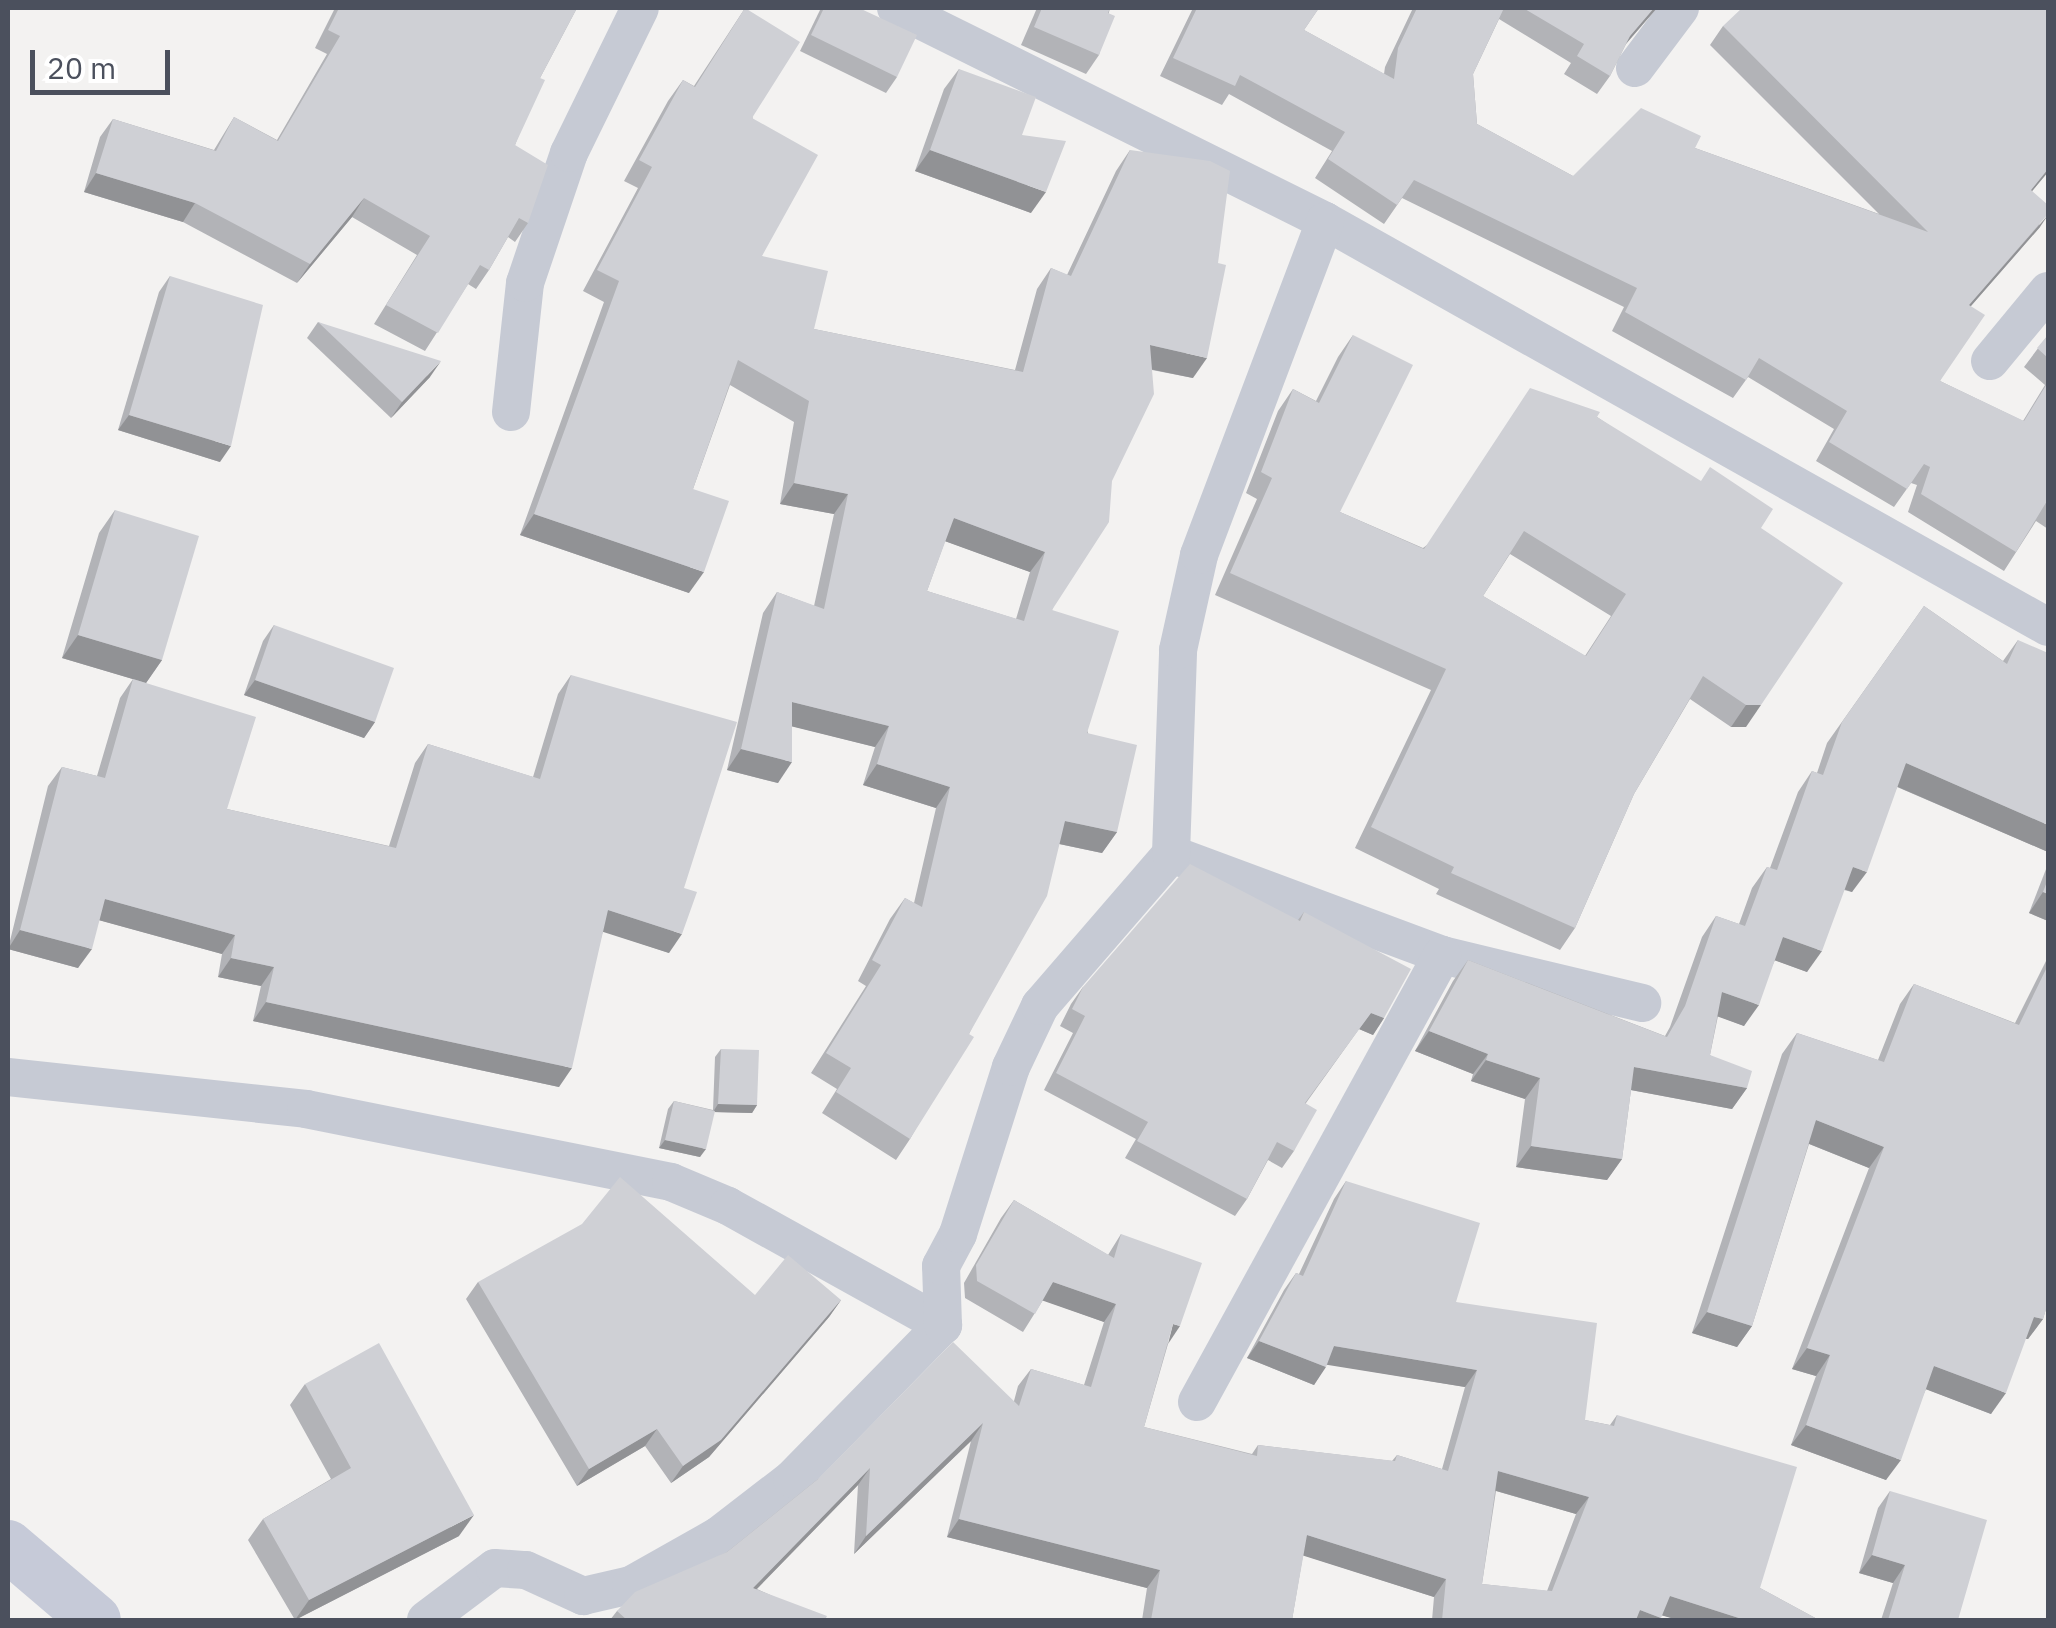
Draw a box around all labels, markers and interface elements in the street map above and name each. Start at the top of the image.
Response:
scale bar [35,30,175,92]
text: 20 m [47,48,116,87]

